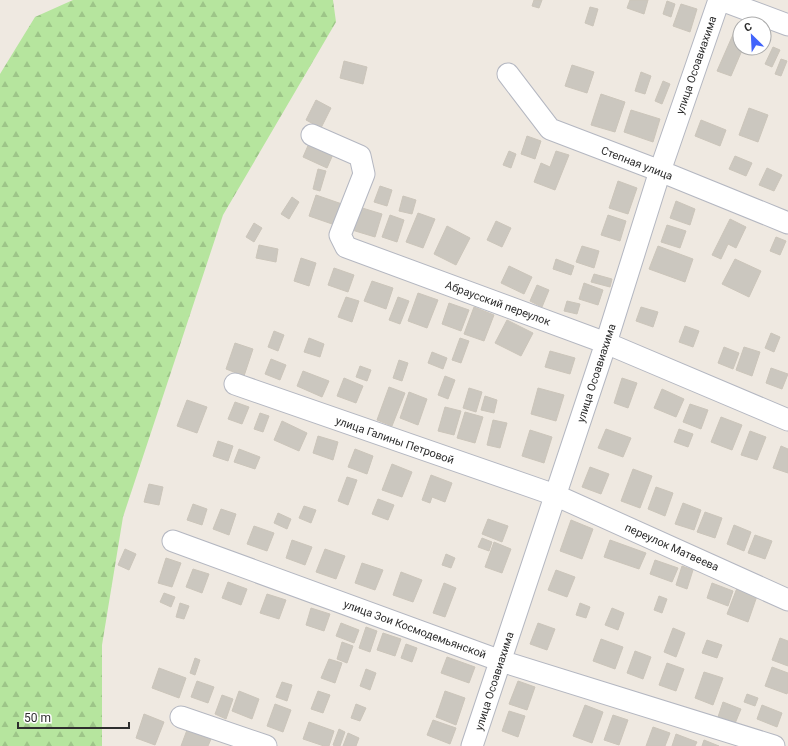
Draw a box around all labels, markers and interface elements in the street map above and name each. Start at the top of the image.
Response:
street label: улица Осоавиахима [674,14,719,116]
north arrow [732,16,772,56]
text: С [742,20,754,35]
street label: Степная улица [599,144,674,183]
street label: Абраусский переулок [443,278,552,329]
street label: улица Осоавиахима [574,322,619,424]
street label: улица Галины Петровой [334,414,456,467]
street label: переулок Матвеева [623,521,721,574]
street label: улица Зои Космодемьянской [342,598,488,661]
street label: улица Осоавиахима [472,630,517,732]
scale bar [18,704,129,730]
text: 50 m [24,711,51,725]

